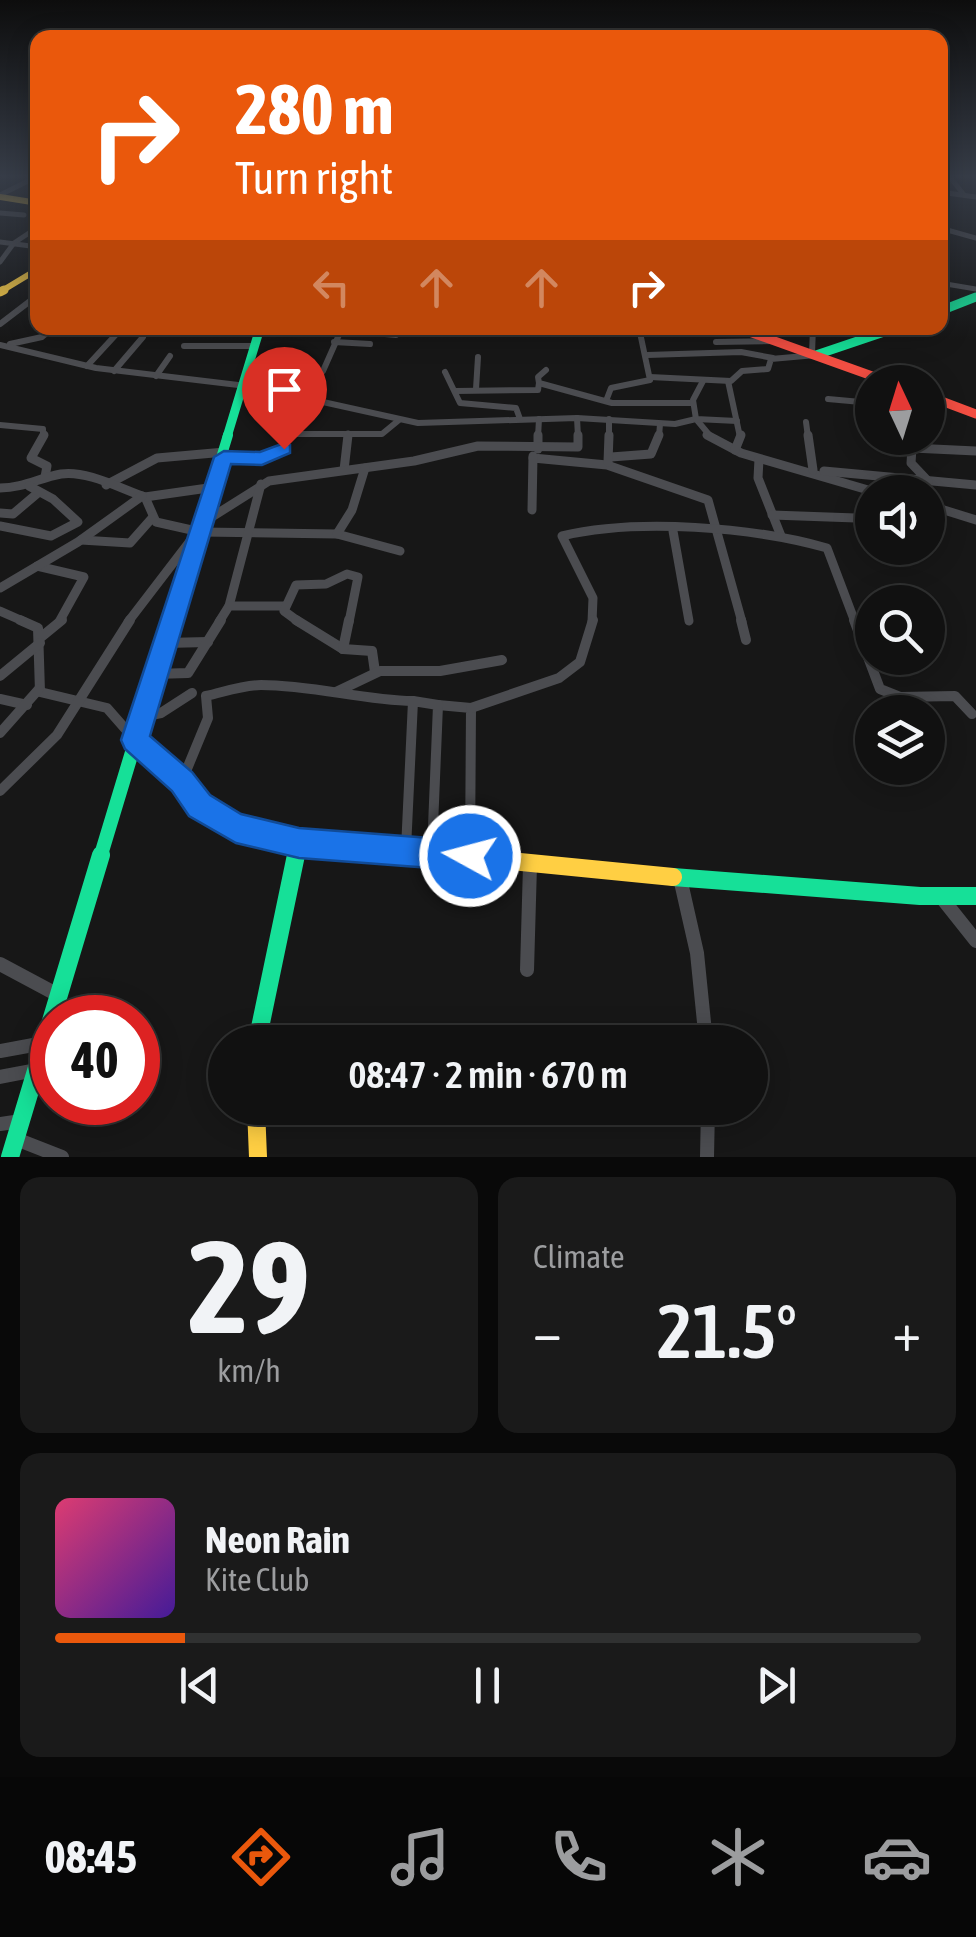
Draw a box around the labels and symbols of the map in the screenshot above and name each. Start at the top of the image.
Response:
pin [242,347,327,450]
north arrow [855,365,945,455]
position arrow [418,804,522,908]
speed limit sign: 40 [30,995,160,1125]

